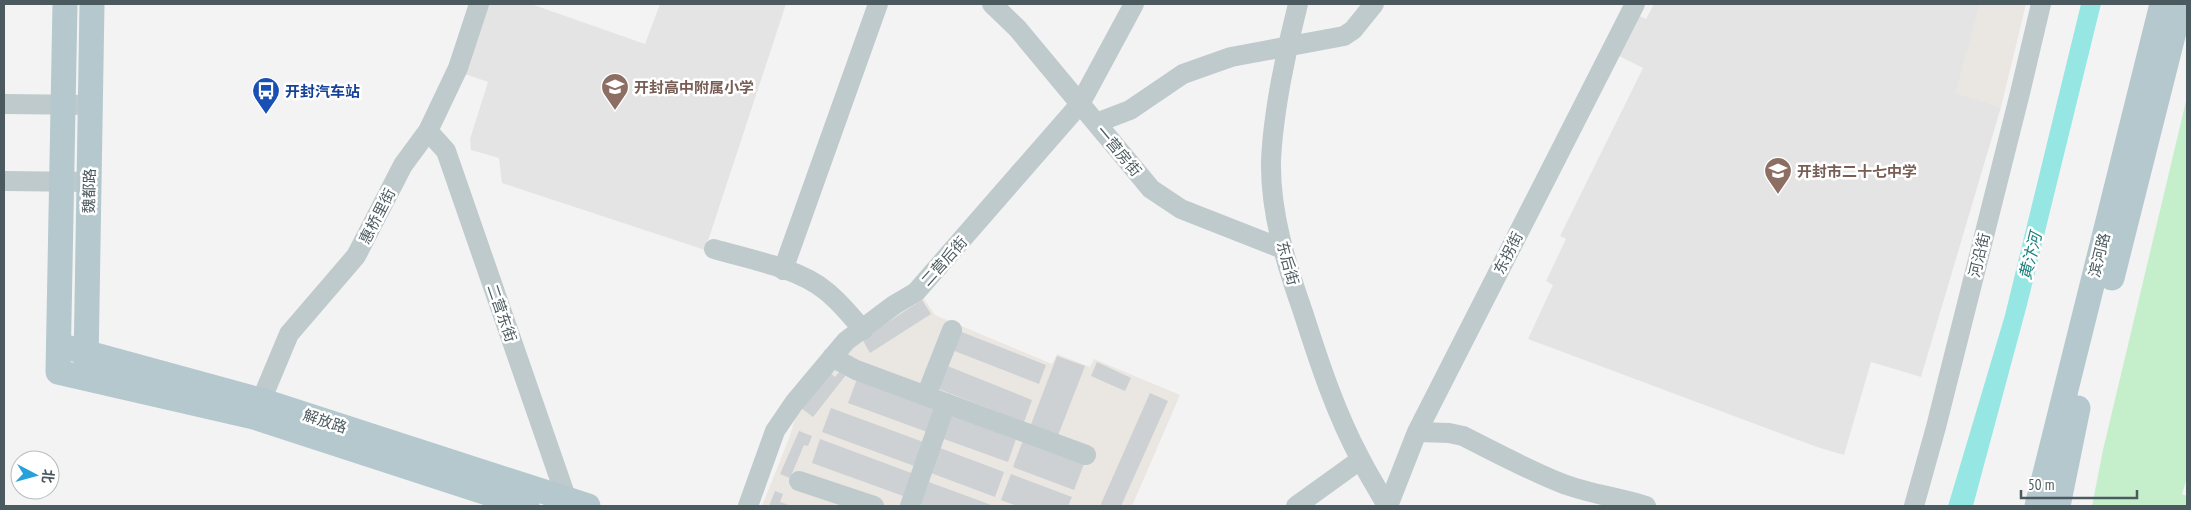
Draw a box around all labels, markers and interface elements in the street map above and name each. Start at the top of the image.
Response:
school or university icon: 开封高中附属小学 [600,72,630,111]
bus stop icon: 开封汽车站 [251,76,281,115]
place label: 开封高中附属小学 [634,78,754,97]
place label: 开封汽车站 [285,82,360,101]
street label: 一营房街 [1092,122,1146,180]
school or university icon: 开封市二十七中学 [1763,156,1793,195]
place label: 开封市二十七中学 [1797,162,1917,181]
street label: 魏都路 [79,168,99,214]
street label: 惠桥里街 [355,185,399,247]
water label: 黄汴河 [2014,227,2046,282]
street label: 东拐街 [1489,229,1527,277]
street label: 河沿街 [1964,231,1994,279]
street label: 滨河路 [2084,231,2114,279]
street label: 二营后街 [917,232,971,290]
street label: 东后街 [1273,239,1303,287]
street label: 二营东街 [483,282,521,344]
street label: 解放路 [301,405,349,437]
north arrow [10,450,60,500]
text: 北 [38,468,58,484]
scale bar [2021,468,2137,500]
text: 50 m [2028,475,2054,494]

